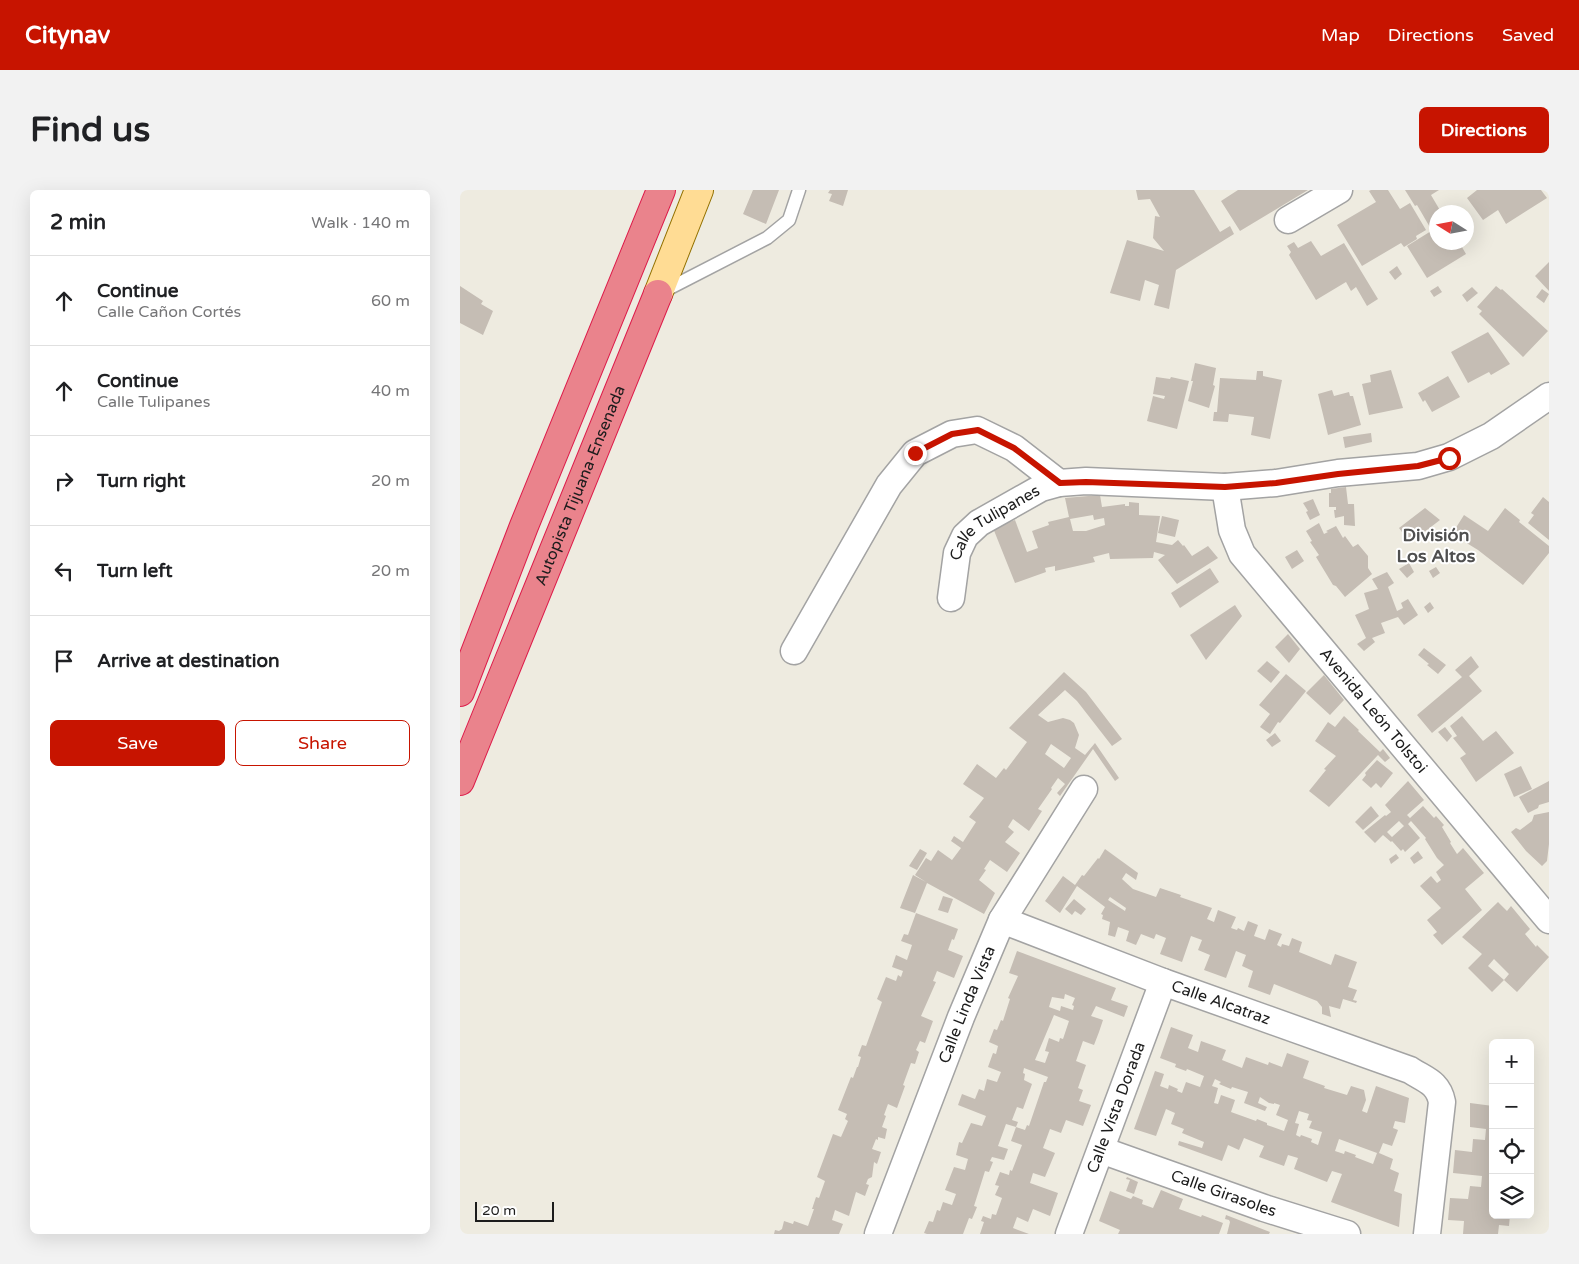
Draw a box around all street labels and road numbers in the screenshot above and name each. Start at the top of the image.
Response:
street label: Autopista Tijuana-Ensenada [531,382,630,589]
street label: Calle Tulipanes [946,481,1044,561]
street label: Avenida León Tolstoi [1315,644,1432,777]
street label: Calle Linda Vista [934,943,1000,1066]
street label: Calle Alcatraz [1169,976,1273,1029]
street label: Calle Vista Dorada [1083,1039,1150,1176]
street label: Calle Girasoles [1168,1166,1279,1221]

